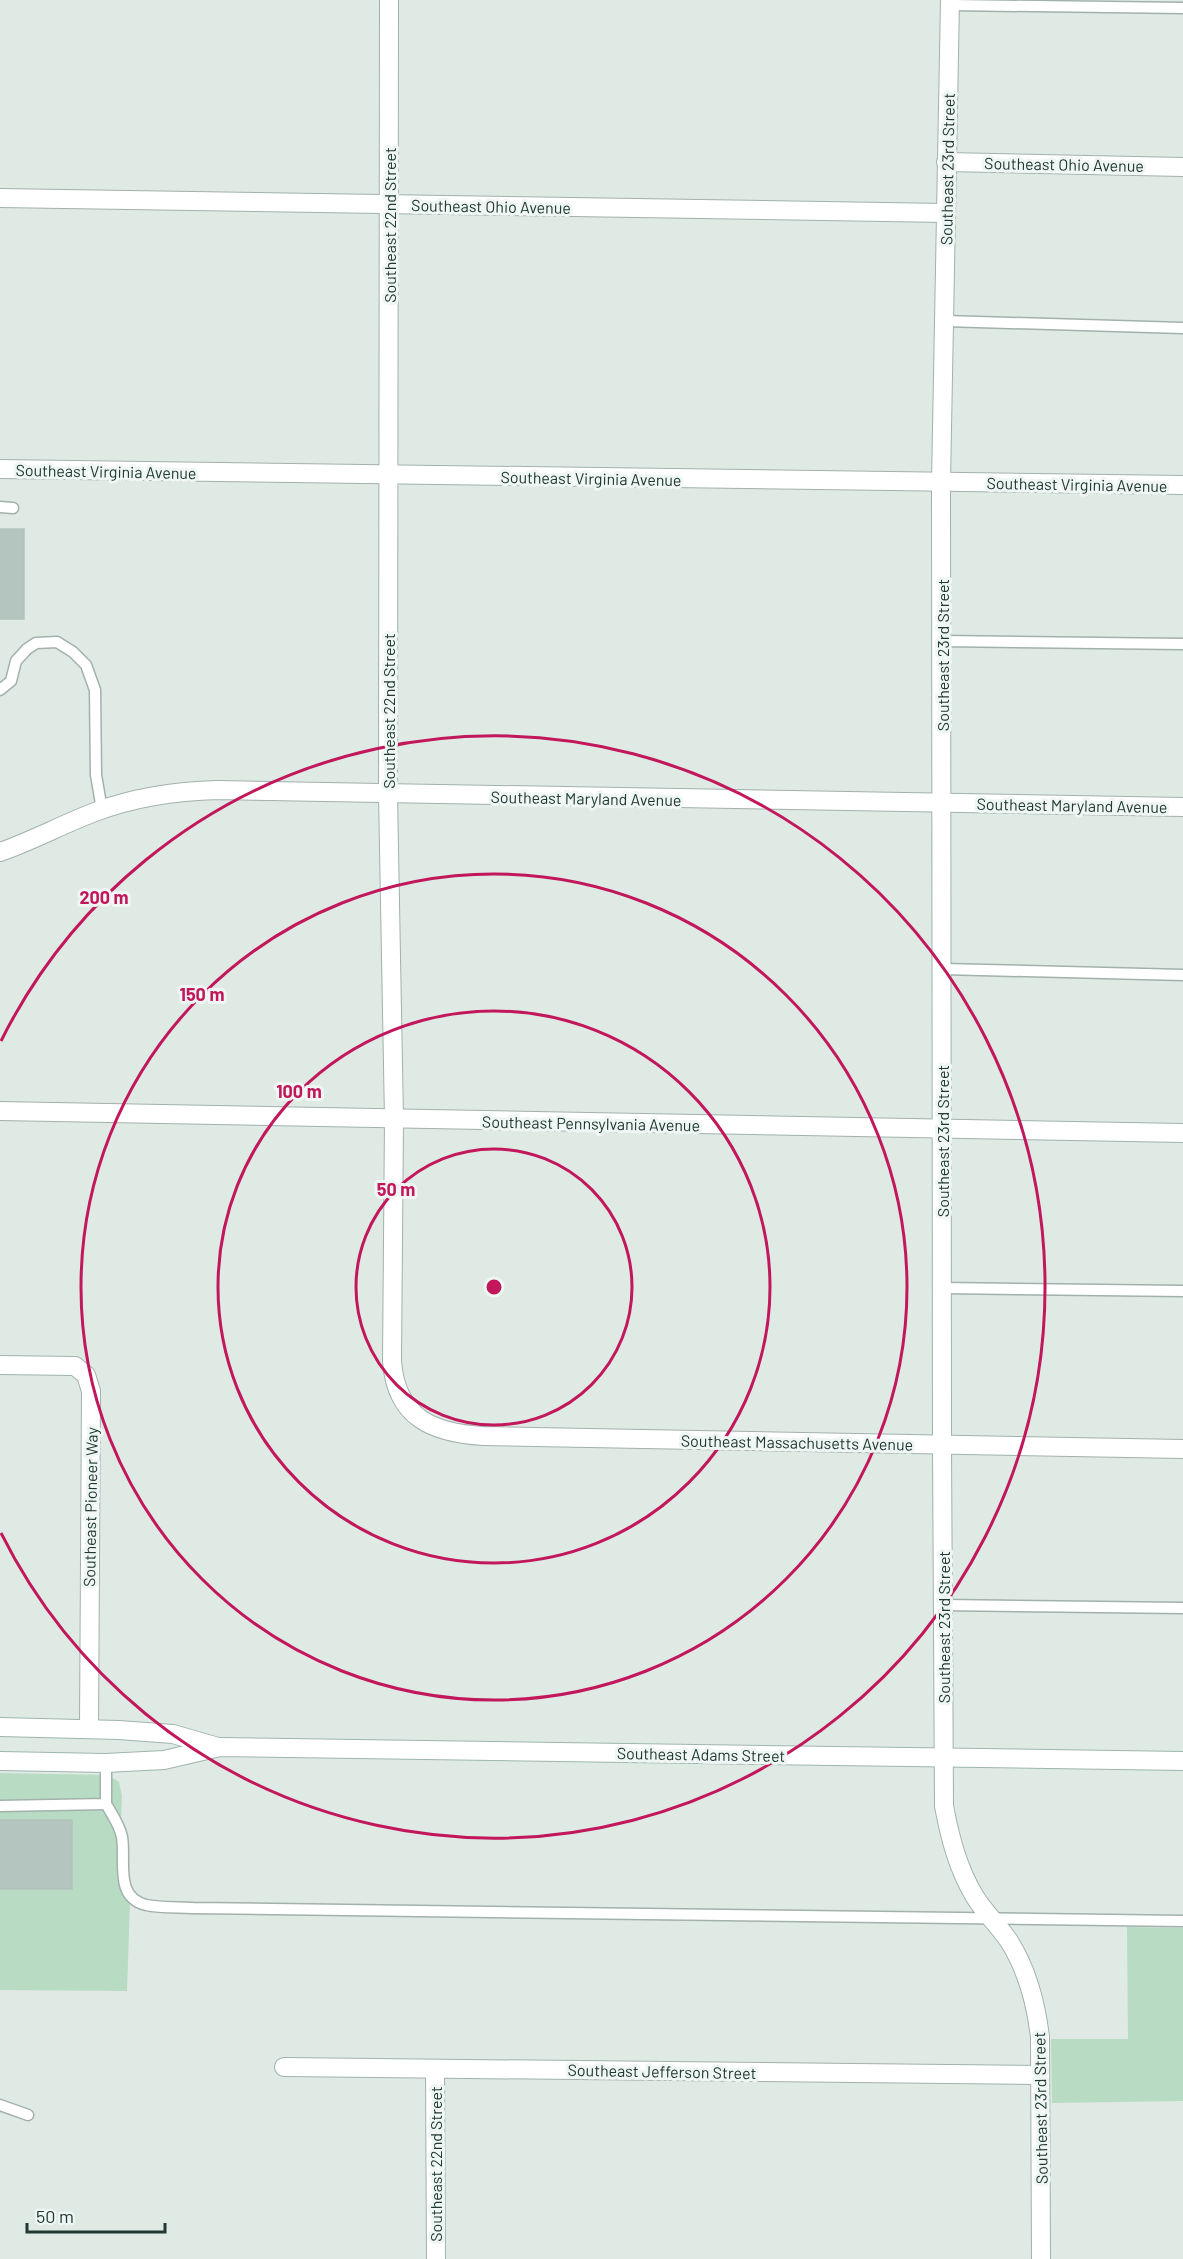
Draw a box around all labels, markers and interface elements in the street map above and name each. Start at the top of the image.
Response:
street label: Southeast 23rd Street [936,93,958,245]
street label: Southeast 22nd Street [380,147,399,303]
street label: Southeast Ohio Avenue [984,153,1144,175]
street label: Southeast Ohio Avenue [411,195,571,217]
street label: Southeast Virginia Avenue [15,460,197,482]
street label: Southeast Virginia Avenue [500,467,682,489]
street label: Southeast Virginia Avenue [986,473,1168,495]
street label: Southeast 23rd Street [933,579,952,731]
street label: Southeast 22nd Street [379,633,398,789]
street label: Southeast Maryland Avenue [490,787,682,809]
street label: Southeast Maryland Avenue [976,794,1168,816]
text: 200 m [79,886,129,908]
text: 150 m [180,983,224,1005]
street label: Southeast 23rd Street [933,1065,952,1217]
text: 100 m [276,1080,322,1102]
street label: Southeast Pennsylvania Avenue [482,1112,700,1134]
text: 50 m [377,1178,415,1200]
centre of rings [484,1277,504,1297]
street label: Southeast Pioneer Way [79,1426,101,1587]
street label: Southeast Massachusetts Avenue [681,1430,913,1454]
street label: Southeast 23rd Street [934,1551,953,1703]
street label: Southeast Adams Street [617,1743,785,1765]
street label: Southeast 23rd Street [1029,2032,1051,2184]
street label: Southeast Jefferson Street [567,2060,757,2082]
street label: Southeast 22nd Street [426,2086,445,2242]
scale bar [27,2196,165,2234]
text: 50 m [36,2205,74,2227]

